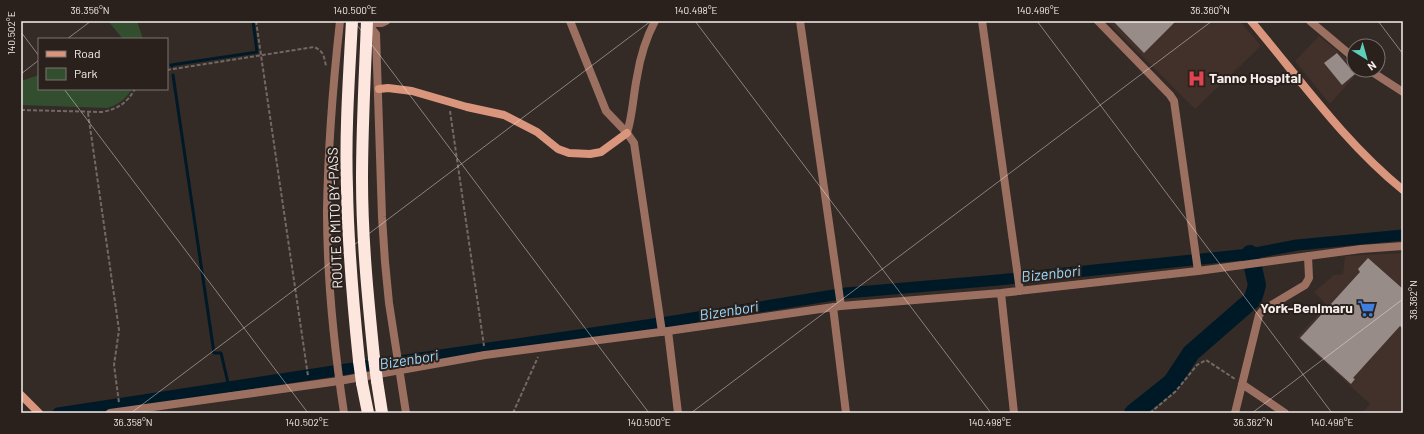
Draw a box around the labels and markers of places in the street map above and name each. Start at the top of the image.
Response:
hospital icon: Tanno Hospital [1186,68,1206,88]
place label: Tanno Hospital [1209,69,1301,86]
supermarket icon: York-Benimaru [1356,298,1376,318]
place label: York-Benimaru [1260,299,1353,316]

